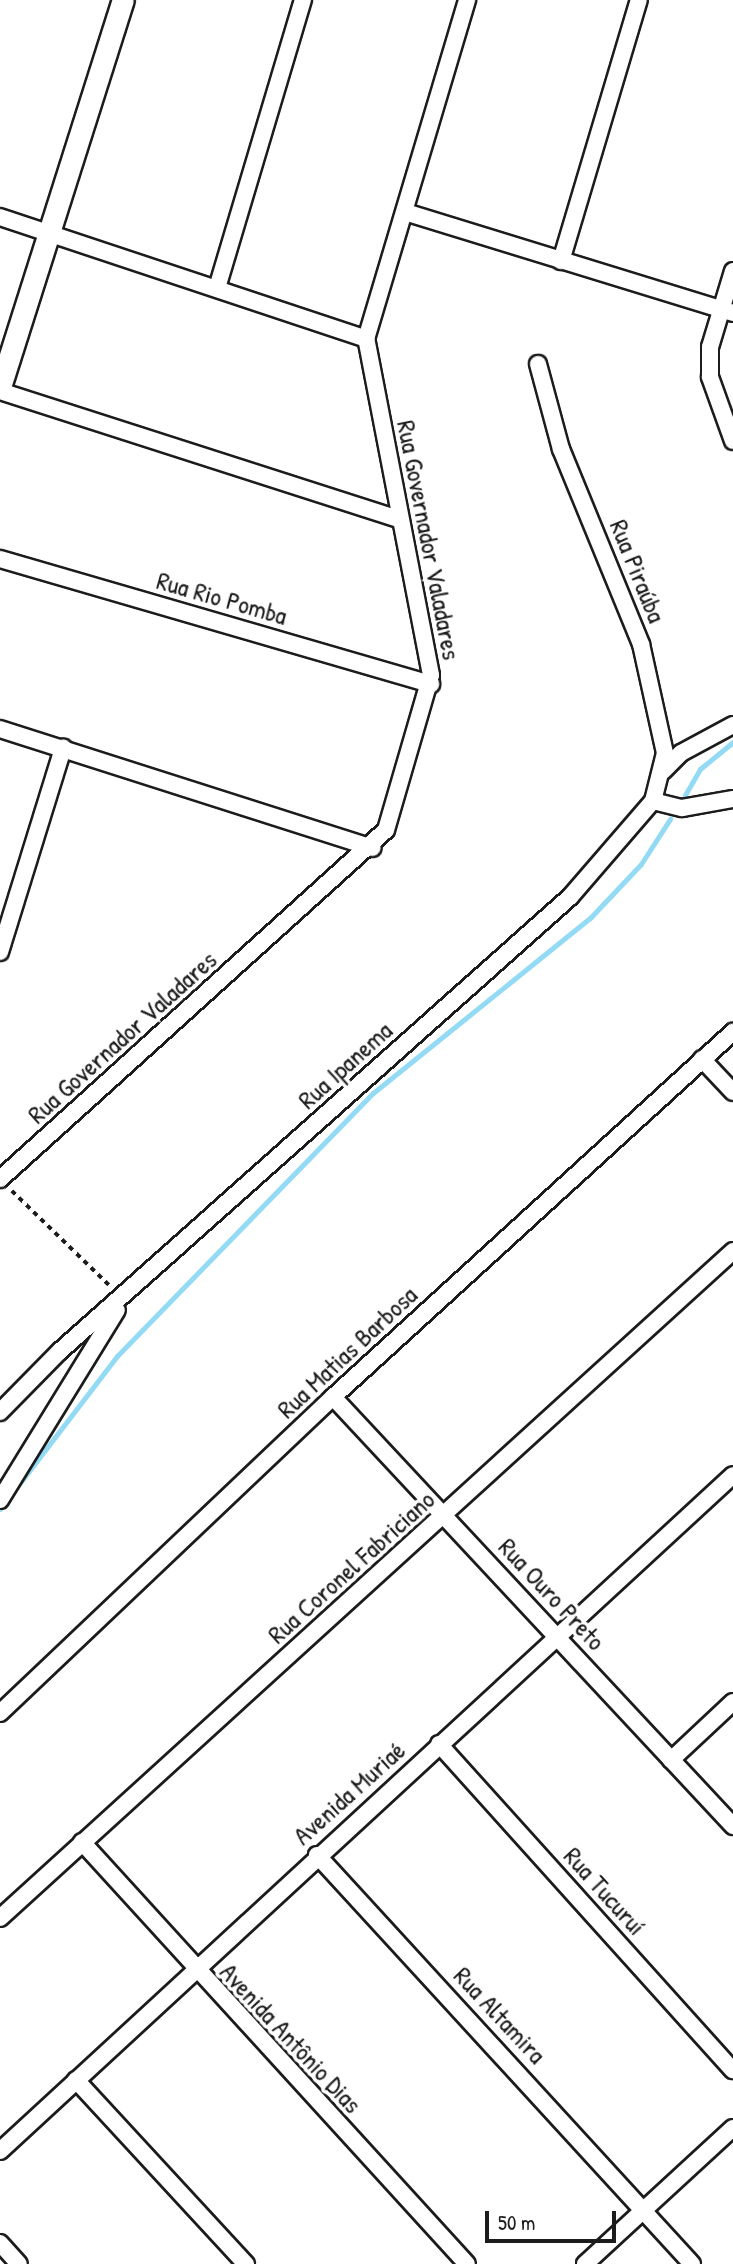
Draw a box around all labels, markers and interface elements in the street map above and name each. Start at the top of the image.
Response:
street label: Rua Governador Valadares [390,418,468,662]
street label: Rua Piraúba [603,515,673,627]
street label: Rua Rio Pomba [153,565,291,631]
street label: Rua Governador Valadares [21,944,223,1130]
street label: Rua Ipanema [292,1015,398,1115]
street label: Rua Matias Barbosa [271,1279,423,1425]
street label: Rua Coronel Fabriciano [261,1484,441,1650]
street label: Rua Ouro Preto [492,1531,612,1657]
street label: Avenida Muriaé [287,1735,411,1851]
street label: Rua Tucuruí [557,1841,653,1941]
street label: Avenida Antônio Dias [214,1957,368,2119]
street label: Rua Altamira [447,1960,553,2070]
scale bar [488,2198,619,2242]
text: 50 m [498,2208,535,2237]

